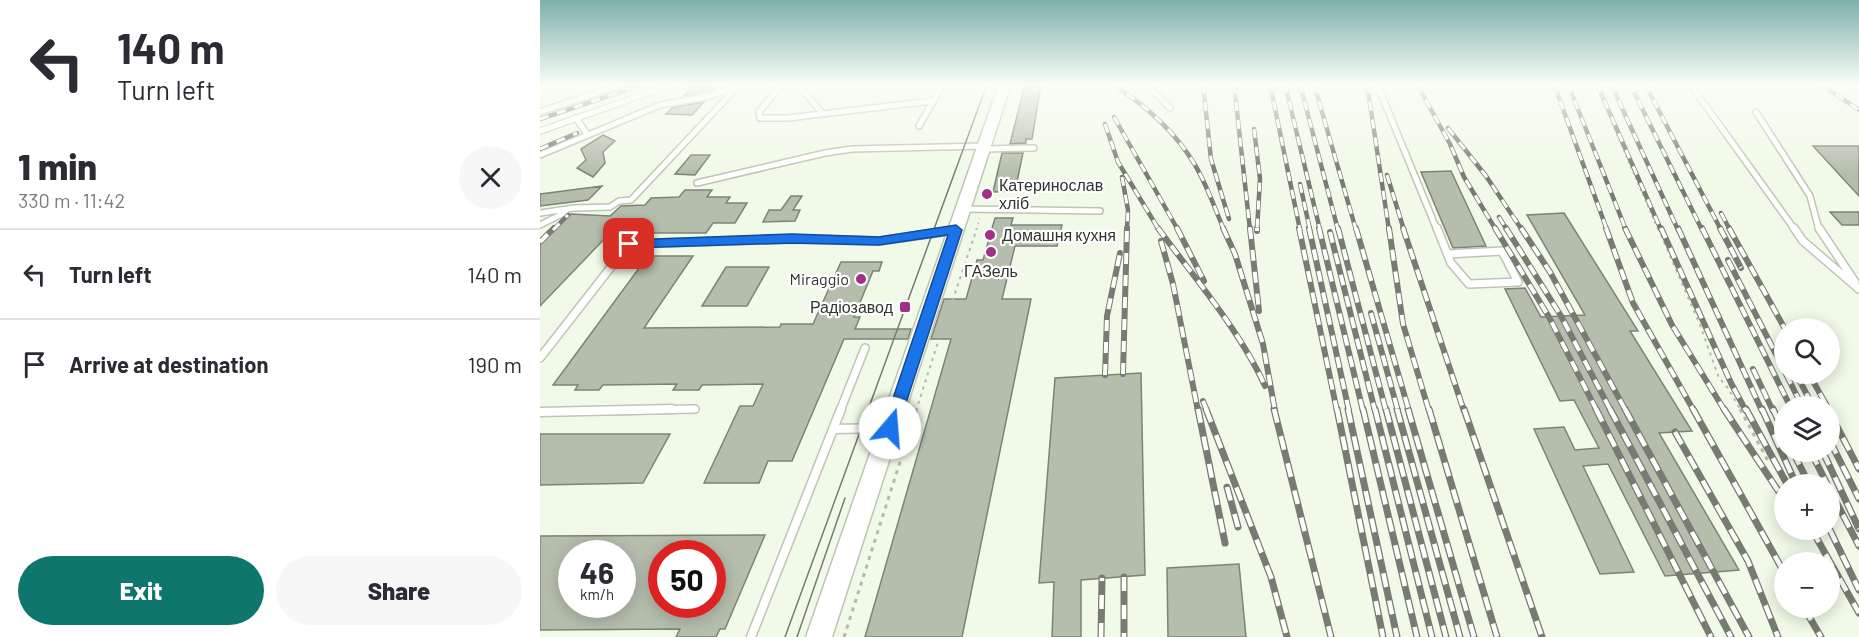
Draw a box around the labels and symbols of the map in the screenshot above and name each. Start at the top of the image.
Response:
place label: Катеринослав хліб [999,175,1103,212]
marker: Катеринослав хліб [980,187,994,201]
pin [603,218,654,269]
place label: Домашня кухня [1002,225,1116,244]
marker: Домашня кухня [983,228,997,242]
marker: ГАЗель [984,245,998,259]
place label: ГАЗель [964,261,1018,280]
place label: Miraggio [790,269,849,288]
marker: Miraggio [854,272,868,286]
place label: Радіозавод [810,297,894,316]
marker: Радіозавод [898,300,912,314]
position arrow [858,396,922,460]
speed limit sign: 50 [648,540,726,618]

